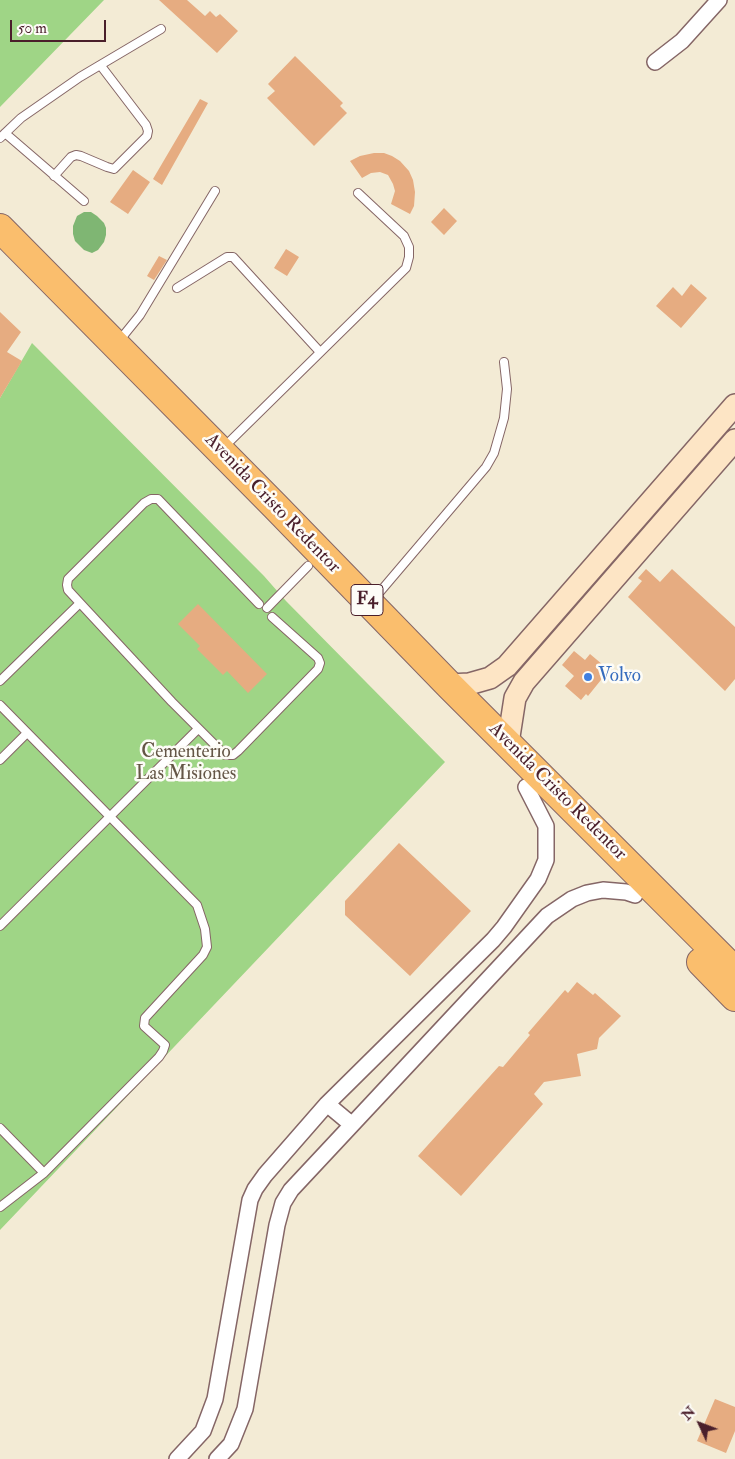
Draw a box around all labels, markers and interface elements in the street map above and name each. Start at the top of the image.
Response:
scale bar [12,10,109,42]
text: 50 m [18,19,47,38]
street label: Avenida Cristo Redentor [199,429,345,579]
road number: F4 [351,584,383,616]
place label: Volvo [598,666,641,688]
marker: Volvo [582,671,594,683]
street label: Avenida Cristo Redentor [483,718,631,866]
park label: Cementerio Las Misiones [136,742,236,786]
north arrow [675,1399,725,1449]
text: N [678,1403,699,1424]

